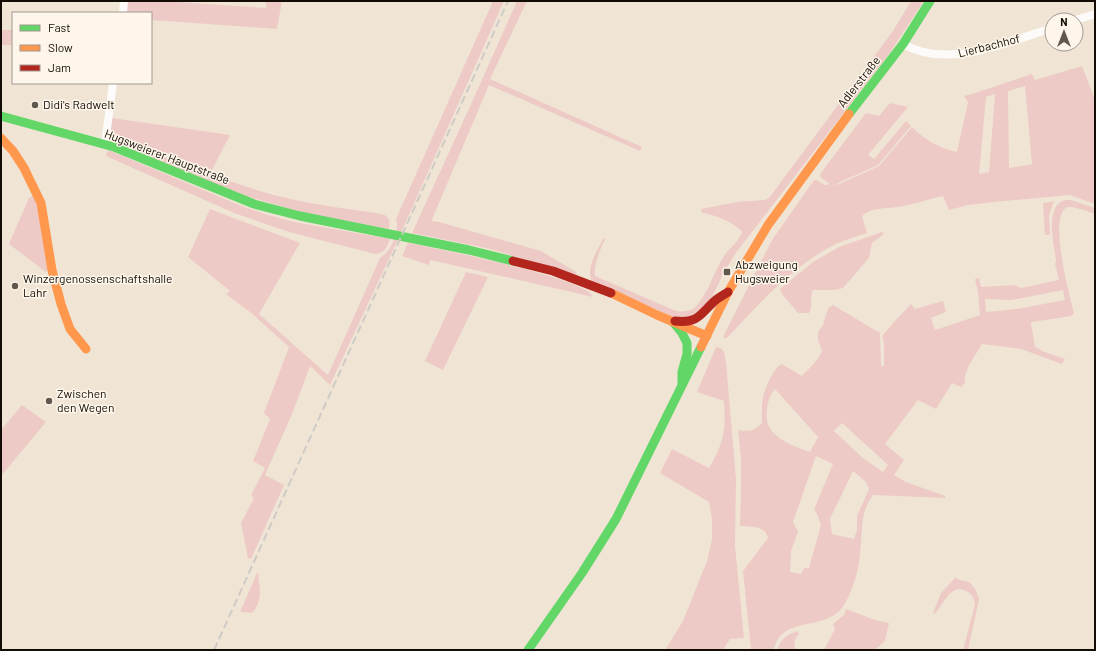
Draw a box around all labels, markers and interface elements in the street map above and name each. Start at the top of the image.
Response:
legend [12,12,152,84]
north arrow [1044,12,1084,52]
text: N [1060,15,1068,28]
text: Fast [48,20,71,34]
street label: Lierbachhof [956,31,1021,59]
text: Slow [48,40,73,54]
street label: Adlerstraße [834,53,882,110]
text: Jam [48,60,71,74]
place label: Didi's Radwelt [43,97,115,111]
marker: Didi's Radwelt [30,100,40,110]
street label: Hugsweierer Hauptstraße [103,126,232,186]
place label: Abzweigung Hugsweier [735,257,798,285]
marker: Abzweigung Hugsweier [722,267,732,277]
place label: Winzergenossenschaftshalle Lahr [23,271,173,299]
marker: Winzergenossenschaftshalle Lahr [10,281,20,291]
place label: Zwischen den Wegen [57,386,114,414]
marker: Zwischen den Wegen [44,396,54,406]

